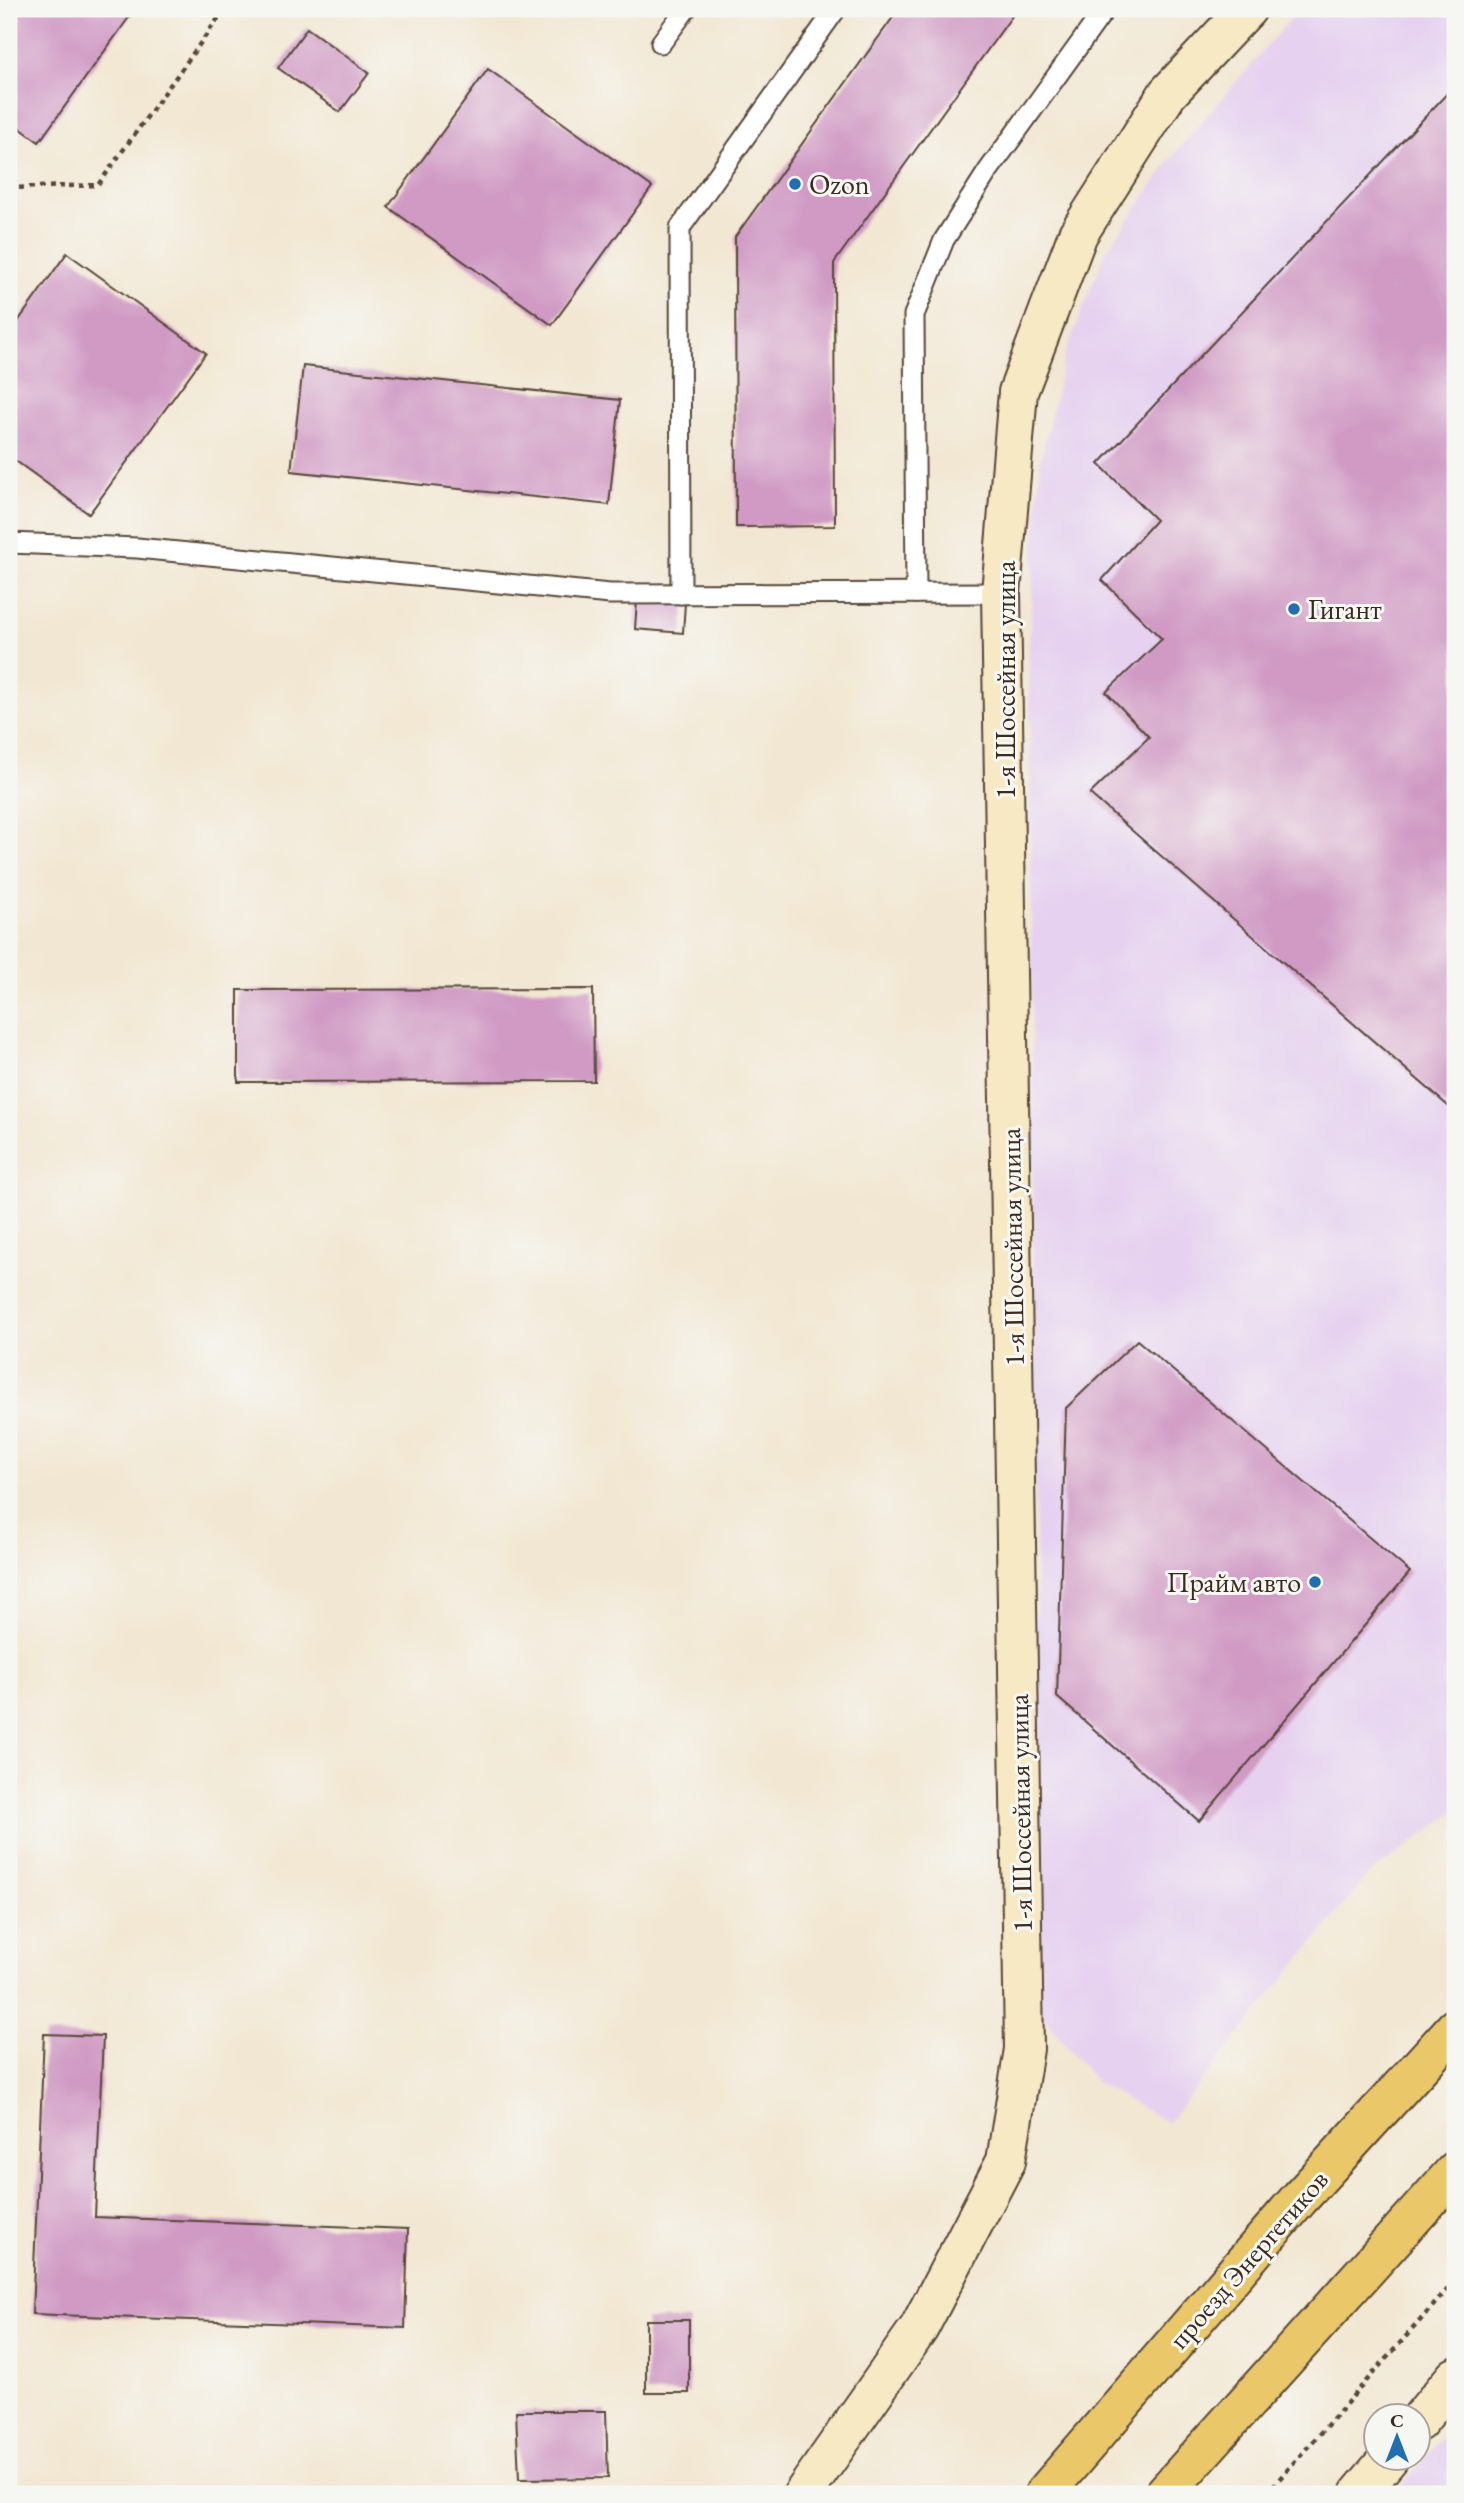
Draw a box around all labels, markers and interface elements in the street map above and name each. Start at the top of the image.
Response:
place label: Ozon [809,166,870,202]
marker: Ozon [787,176,803,192]
street label: 1-я Шоссейная улица [987,560,1023,799]
place label: Гигант [1308,591,1382,627]
marker: Гигант [1286,601,1302,617]
street label: 1-я Шоссейная улица [992,1127,1032,1367]
place label: Прайм авто [1166,1564,1301,1600]
marker: Прайм авто [1307,1574,1323,1590]
street label: 1-я Шоссейная улица [1000,1693,1040,1933]
street label: проезд Энергетиков [1160,2162,1336,2356]
north arrow [1362,2402,1432,2472]
text: С [1390,2408,1404,2433]

